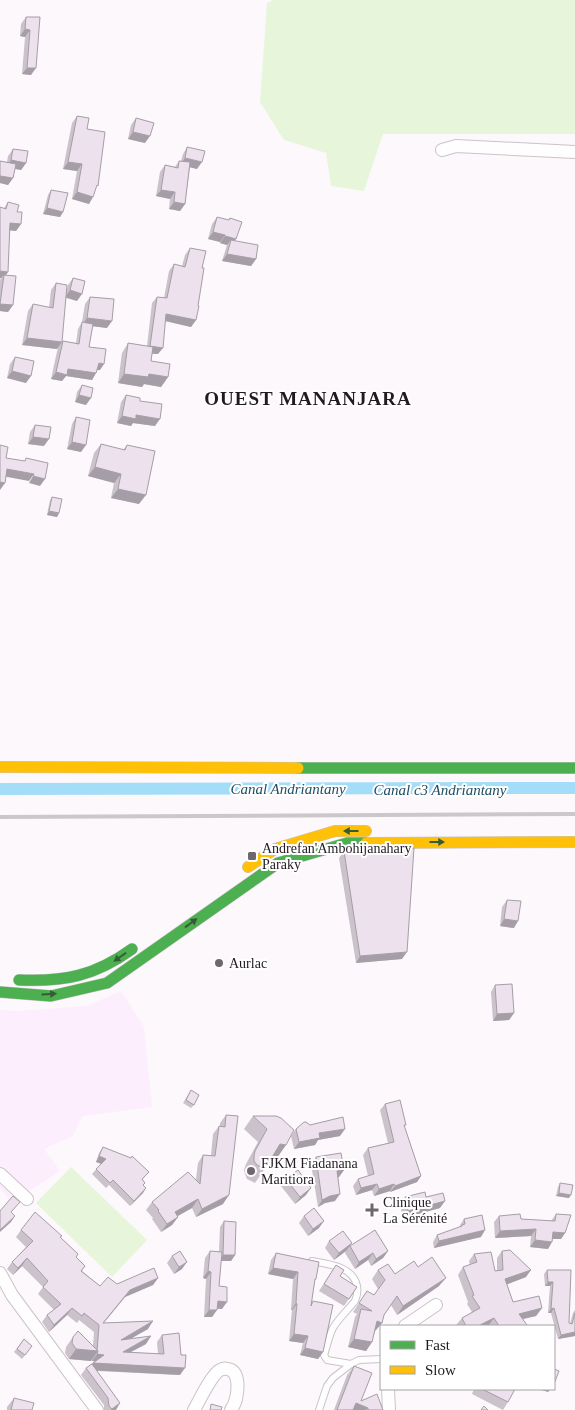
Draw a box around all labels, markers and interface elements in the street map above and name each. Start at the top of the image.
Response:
district label: OUEST MANANJARA [204,388,412,409]
water label: Canal Andriantany [230,781,346,797]
water label: Canal c3 Andriantany [373,782,507,798]
one-way arrow [343,827,359,835]
one-way arrow [429,838,445,846]
place label: Andrefan'Ambohijanahary Paraky [262,841,411,872]
marker: Andrefan'Ambohijanahary Paraky [246,850,258,862]
one-way arrow [184,918,197,929]
one-way arrow [114,952,127,962]
place label: Aurlac [229,956,267,971]
marker: Aurlac [213,957,225,969]
one-way arrow [41,990,57,998]
place label: FJKM Fiadanana Maritiora [261,1156,359,1187]
marker: FJKM Fiadanana Maritiora [245,1165,257,1177]
place label: Clinique La Sérénité [383,1195,447,1226]
marker: Clinique La Sérénité [365,1203,379,1217]
legend [380,1325,555,1390]
text: Fast [425,1337,451,1353]
text: Slow [425,1362,456,1378]

